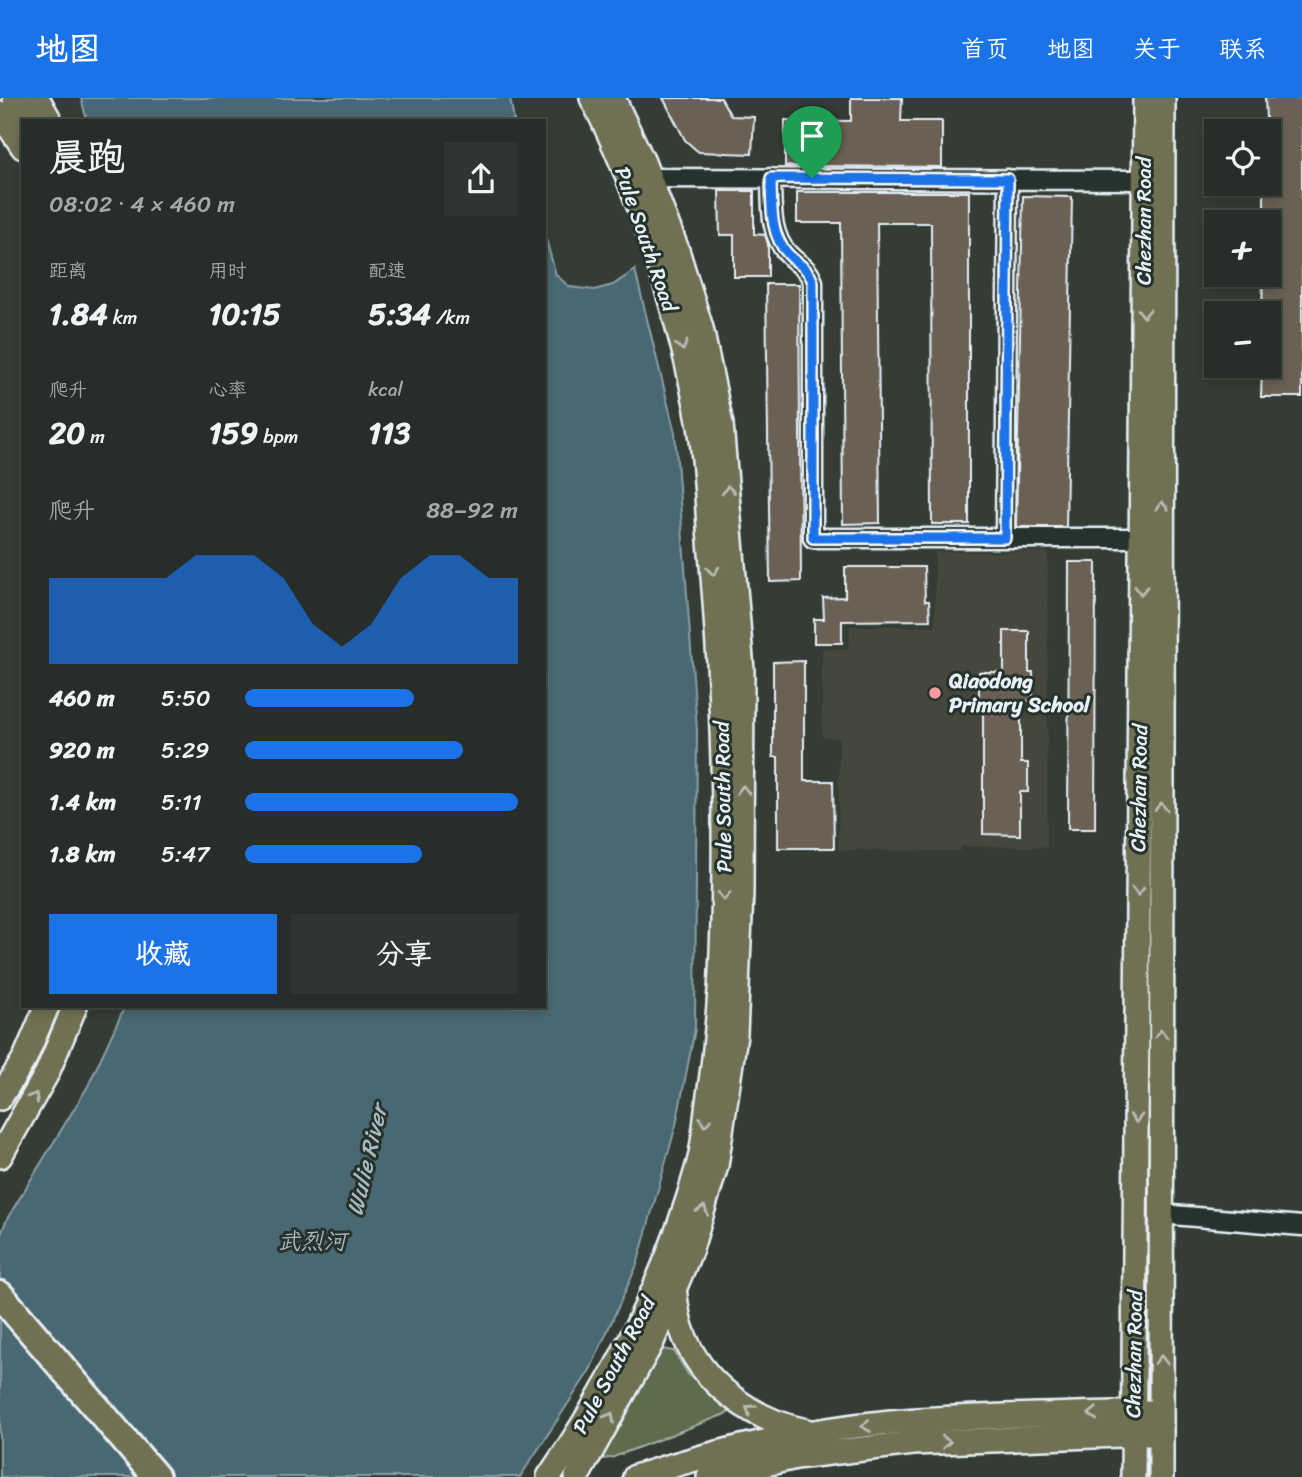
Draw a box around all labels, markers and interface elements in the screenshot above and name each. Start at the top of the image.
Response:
text: 地图 [35,20,101,78]
text: 首页 [961,28,1009,70]
text: 地图 [1047,28,1095,70]
text: 关于 [1133,28,1181,70]
text: 联系 [1219,28,1267,70]
pin [782,106,842,178]
icon: arrive [793,117,831,155]
map controls [1204,119,1281,378]
button: locate [1204,119,1281,196]
text: 晨跑 [49,124,125,191]
button: share [444,142,518,216]
street label: Chezhan Road [1125,155,1163,285]
street label: Pule South Road [603,161,689,319]
text: 08:02 · 4 × 460 m [49,184,235,225]
button: + [1204,210,1281,287]
text: 距离 [49,254,87,287]
text: 用时 [209,254,247,287]
text: 配速 [368,254,406,287]
text: 1.84 [49,287,108,341]
text: 10:15 [209,287,281,341]
text: 5:34 [368,287,431,341]
text: km [108,301,137,334]
text: /km [431,301,470,334]
button: − [1204,301,1281,378]
one-way arrow [1136,308,1151,319]
one-way arrow [674,340,688,352]
text: 爬升 [49,373,87,406]
text: 心率 [209,373,247,406]
text: kcal [368,373,403,406]
text: 20 [49,406,85,460]
text: 159 [209,406,258,460]
text: 113 [368,406,411,460]
text: m [85,420,105,453]
text: bpm [258,420,298,453]
one-way arrow [721,484,736,495]
text: 爬升 [49,490,95,531]
text: 88–92 m [426,490,518,531]
one-way arrow [1154,500,1170,511]
one-way arrow [705,566,720,577]
one-way arrow [1133,585,1149,595]
place label: Qiaodong Primary School [949,662,1091,724]
text: 460 m [49,678,115,719]
text: 5:50 [161,678,211,719]
marker: Qiaodong Primary School [927,685,943,701]
street label: Pule South Road [703,719,743,873]
street label: Chezhan Road [1119,722,1159,852]
text: 920 m [49,730,115,771]
text: 5:29 [161,730,209,771]
text: 1.4 km [49,782,116,823]
text: 5:11 [161,782,202,823]
one-way arrow [735,785,751,795]
one-way arrow [1153,801,1169,812]
text: 1.8 km [49,834,116,875]
text: 5:47 [161,834,210,875]
one-way arrow [1130,886,1146,896]
one-way arrow [716,891,732,902]
button: 收藏 [49,914,277,994]
button: 分享 [291,914,518,994]
one-way arrow [1153,1029,1169,1039]
one-way arrow [26,1091,39,1104]
water label: Wulie River [334,1097,400,1219]
one-way arrow [1128,1113,1144,1124]
one-way arrow [698,1117,713,1128]
one-way arrow [694,1205,709,1217]
water label: 武烈河 [278,1221,351,1262]
street label: Pule South Road [562,1287,667,1441]
street label: Chezhan Road [1114,1288,1154,1418]
one-way arrow [1153,1354,1169,1365]
one-way arrow [745,1405,758,1417]
one-way arrow [1087,1406,1098,1421]
one-way arrow [602,1412,615,1425]
one-way arrow [860,1418,872,1433]
one-way arrow [940,1434,951,1449]

